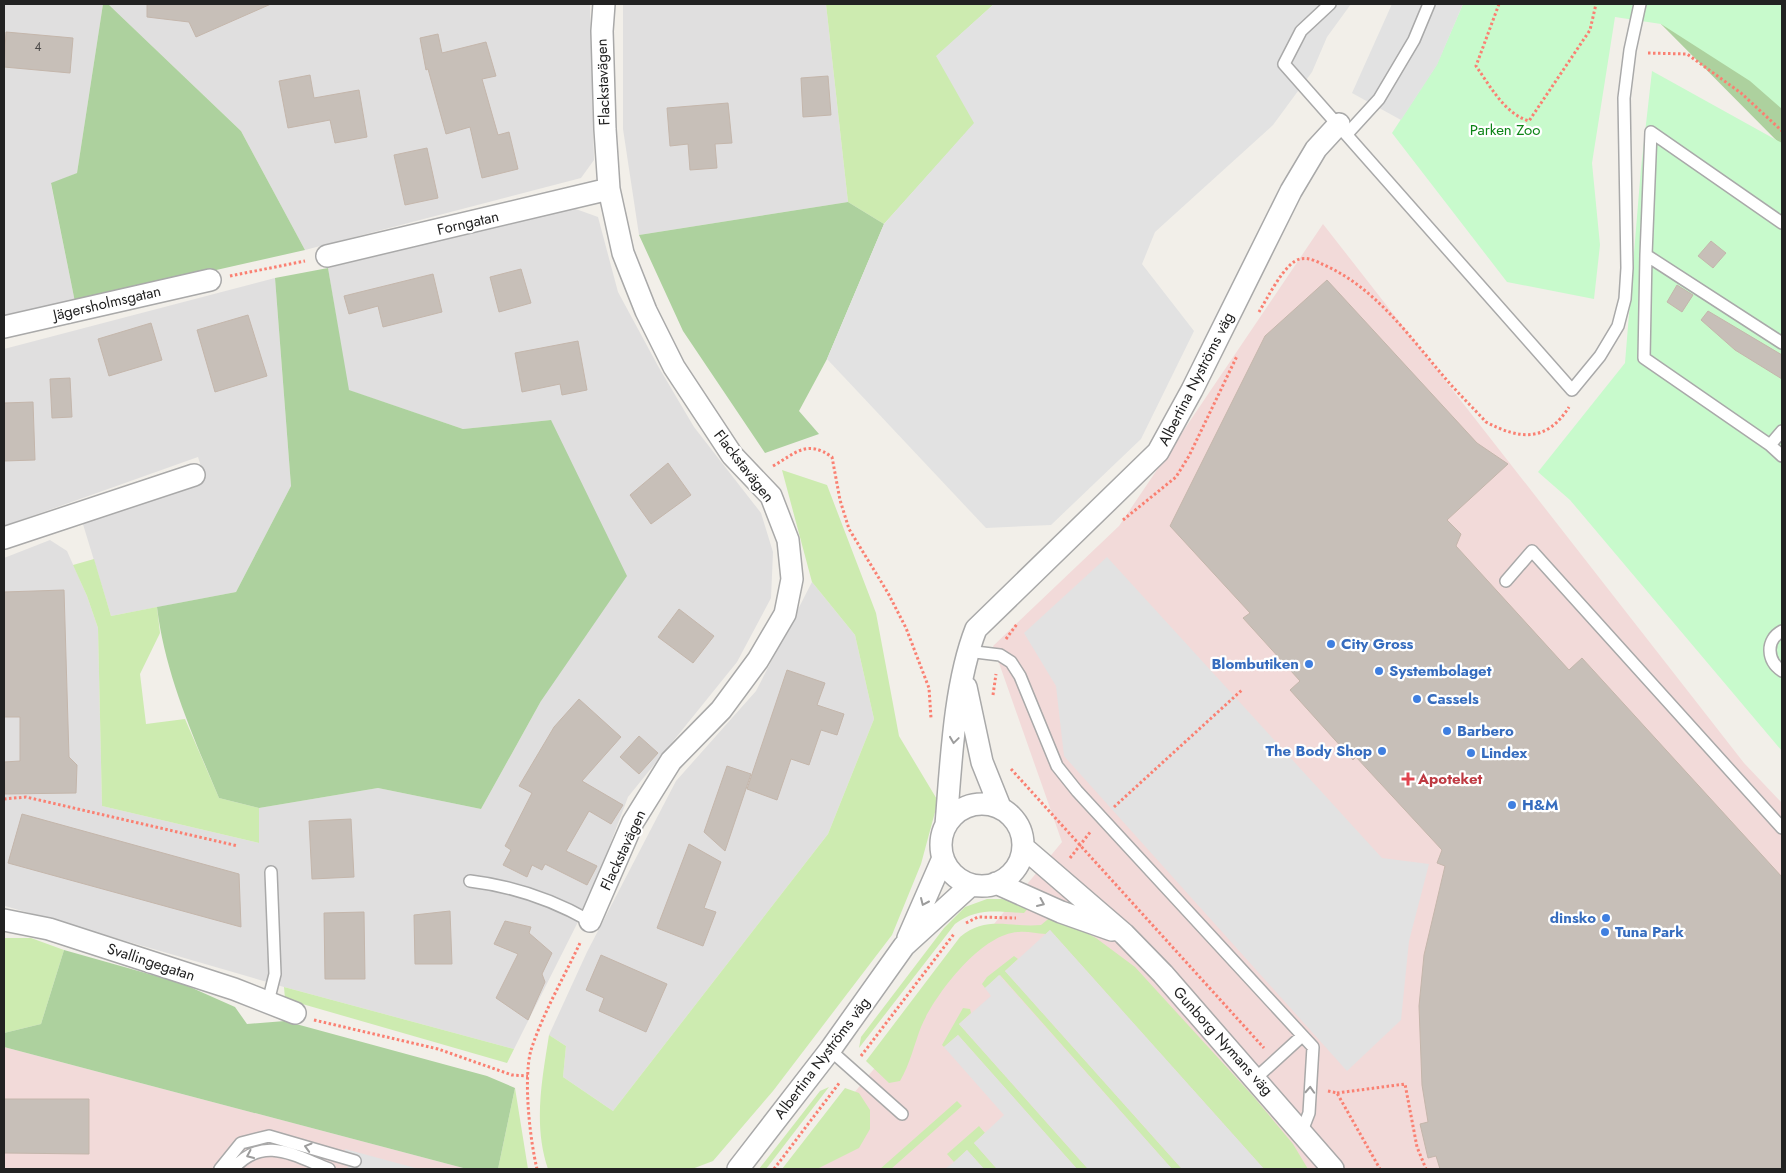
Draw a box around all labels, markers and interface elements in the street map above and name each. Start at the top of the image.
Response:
house number: 4 [35,38,42,56]
street label: Flackstavägen [590,38,616,126]
park label: Parken Zoo [1470,119,1540,141]
street label: Forngatan [435,205,501,241]
street label: Jägersholmsgatan [49,280,163,327]
street label: Albertina Nyströms väg [1153,308,1239,450]
street label: Flackstavägen [709,425,779,507]
place label: City Gross [1341,633,1414,655]
marker: City Gross [1325,638,1337,650]
place label: Blombutiken [1211,653,1299,675]
marker: Blombutiken [1303,658,1315,670]
place label: Systembolaget [1389,660,1492,682]
marker: Systembolaget [1373,665,1385,677]
place label: Cassels [1427,688,1479,710]
marker: Cassels [1411,693,1423,705]
place label: Barbero [1457,720,1514,742]
marker: Barbero [1441,725,1453,737]
one-way arrow [949,736,960,744]
place label: The Body Shop [1266,740,1372,762]
place label: Lindex [1481,742,1527,764]
marker: The Body Shop [1376,745,1388,757]
marker: Lindex [1465,747,1477,759]
place label: Apoteket [1417,768,1483,790]
marker: Apoteket [1402,773,1414,785]
place label: H&M [1522,794,1558,816]
marker: H&M [1506,799,1518,811]
street label: Flackstavägen [595,806,651,894]
one-way arrow [919,897,930,906]
one-way arrow [1036,897,1045,908]
place label: dinsko [1550,907,1596,929]
marker: dinsko [1600,912,1612,924]
place label: Tuna Park [1615,921,1684,943]
marker: Tuna Park [1599,926,1611,938]
street label: Svallingegatan [104,937,198,987]
street label: Gunborg Nymans väg [1168,982,1278,1100]
street label: Albertina Nyströms väg [769,992,875,1124]
one-way arrow [1305,1086,1316,1094]
one-way arrow [305,1143,313,1153]
one-way arrow [246,1149,255,1160]

